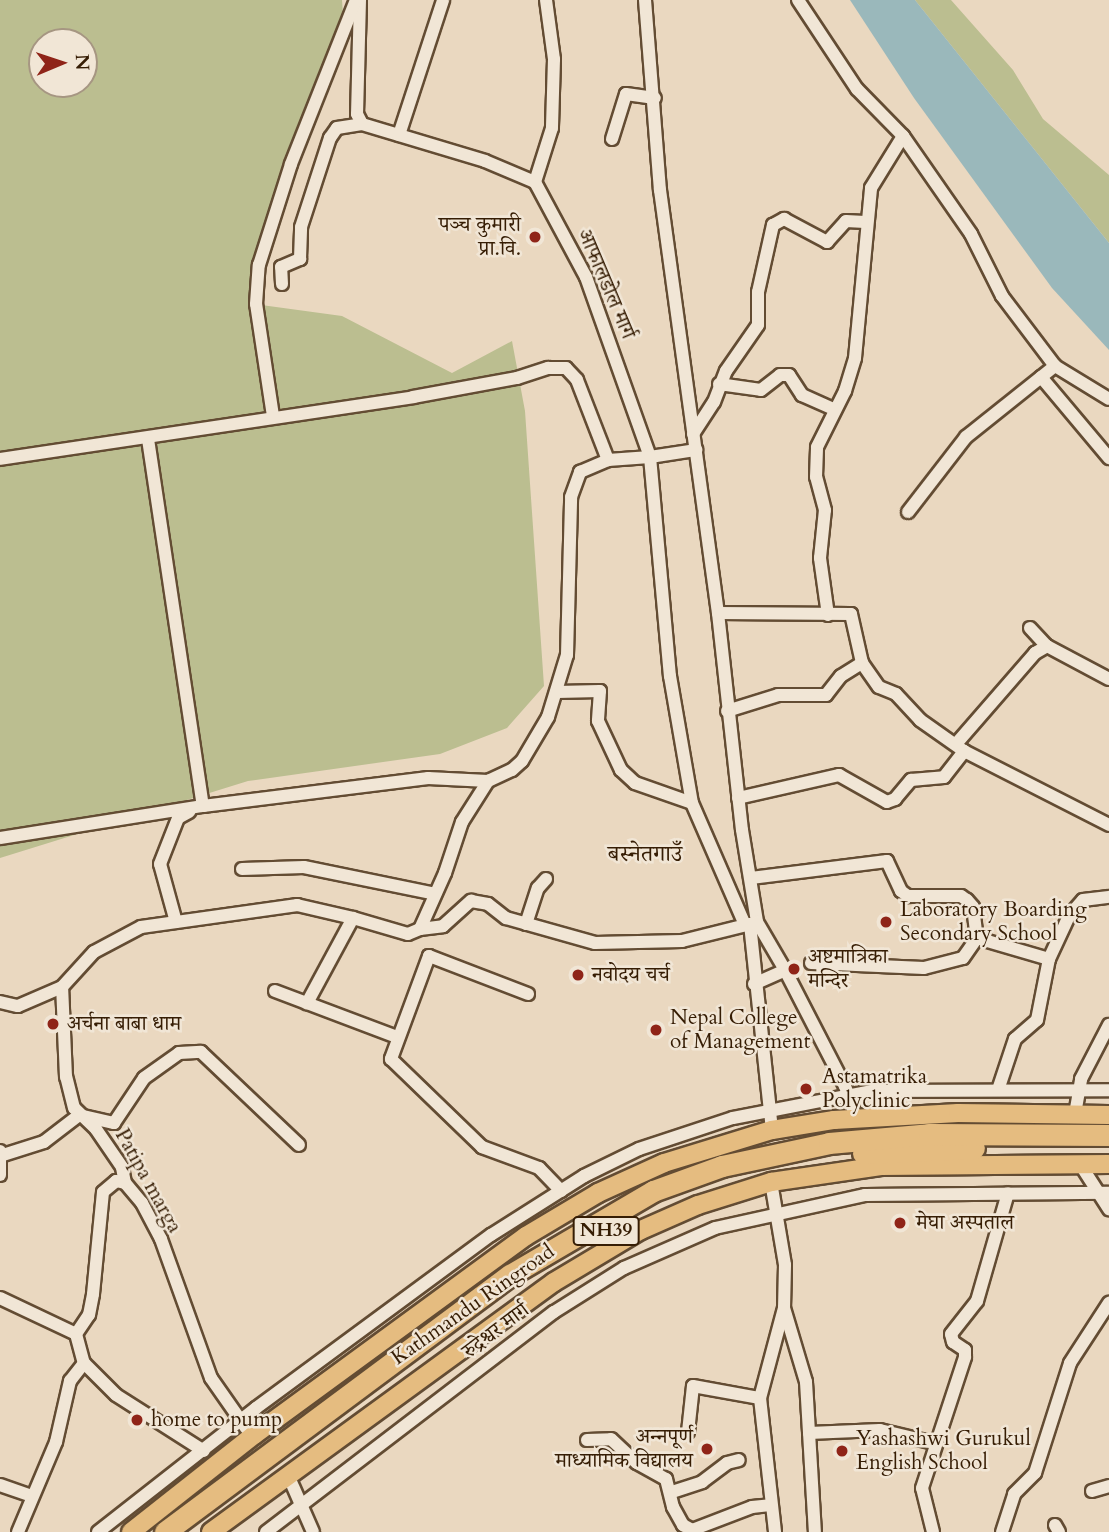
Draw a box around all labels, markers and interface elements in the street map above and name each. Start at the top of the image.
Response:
north arrow [28,28,98,98]
text: N [69,54,95,71]
place label: पञ्च कुमारी प्रा.वि. [439,212,521,262]
street label: आफालडोल मार्ग [572,225,640,343]
marker: पञ्च कुमारी प्रा.वि. [527,229,543,245]
district label: बस्नेतगाउँ [608,840,682,868]
place label: Laboratory Boarding Secondary School [900,897,1087,947]
marker: Laboratory Boarding Secondary School [878,914,894,930]
place label: अष्टमात्रिका मन्दिर [808,944,888,994]
marker: अष्टमात्रिका मन्दिर [786,961,802,977]
place label: नवोदय चर्च [592,962,670,988]
marker: नवोदय चर्च [570,967,586,983]
place label: Nepal College of Management [670,1005,810,1055]
place label: अर्चना बाबा धाम [67,1011,181,1037]
marker: अर्चना बाबा धाम [45,1016,61,1032]
marker: Nepal College of Management [648,1022,664,1038]
place label: Astamatrika Polyclinic [822,1064,927,1114]
marker: Astamatrika Polyclinic [796,1079,816,1099]
street label: Patipa marga [109,1124,187,1238]
place label: मेघा अस्पताल [916,1210,1014,1236]
marker: मेघा अस्पताल [890,1213,910,1233]
road number: NH39 [571,1216,641,1246]
street label: Kathmandu Ringroad [387,1239,559,1371]
street label: रुद्रेश्वर मार्ग [458,1298,534,1364]
place label: home to pump [151,1407,282,1433]
marker: home to pump [129,1412,145,1428]
place label: अन्‍नपूर्ण माध्यामिक विद्यालय [555,1424,693,1474]
place label: Yashashwi Gurukul English School [856,1426,1031,1476]
marker: अन्‍नपूर्ण माध्यामिक विद्यालय [699,1441,715,1457]
marker: Yashashwi Gurukul English School [834,1443,850,1459]

